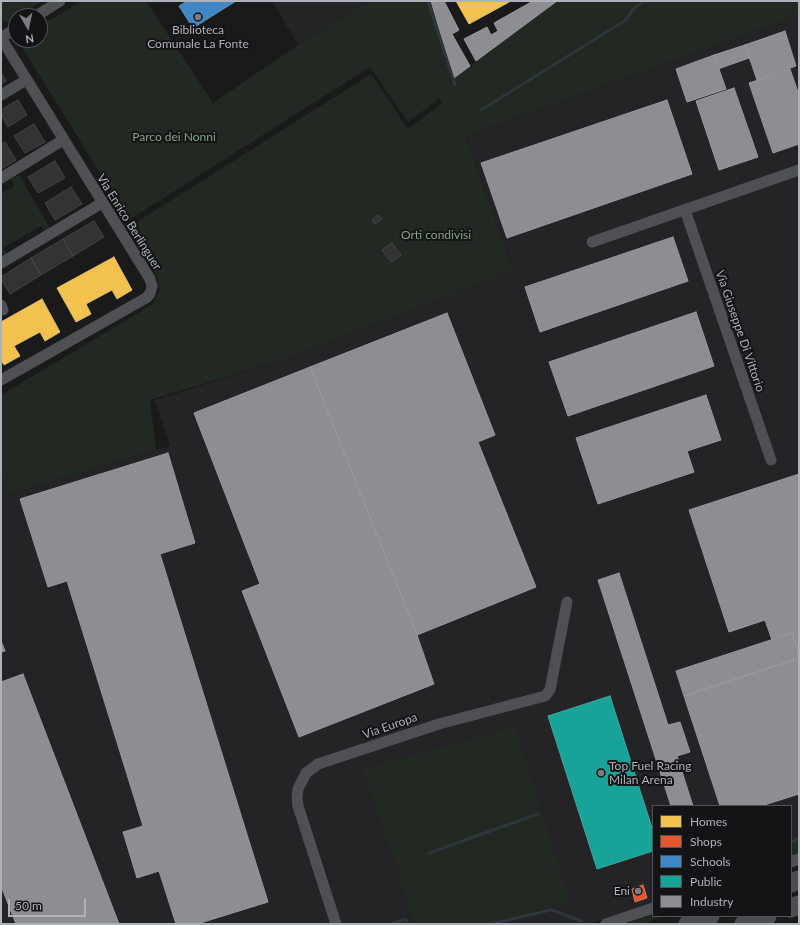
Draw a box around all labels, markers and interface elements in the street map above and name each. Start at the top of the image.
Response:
north arrow [8,8,48,48]
marker: Biblioteca Comunale La Fonte [193,12,203,22]
place label: Biblioteca Comunale La Fonte [147,23,249,51]
text: N [25,32,35,46]
park label: Parco dei Nonni [132,130,216,144]
street label: Via Enrico Berlinguer [94,171,164,273]
park label: Orti condivisi [401,228,471,242]
street label: Via Giuseppe Di Vittorio [712,268,768,394]
street label: Via Europa [361,710,419,742]
place label: Top Fuel Racing Milan Arena [609,759,691,787]
marker: Top Fuel Racing Milan Arena [596,768,606,778]
legend [652,805,792,917]
text: Homes [690,814,727,829]
text: Shops [690,834,722,849]
text: Schools [690,854,731,869]
text: Public [690,874,722,889]
place label: Eni [614,884,630,898]
marker: Eni [633,886,643,896]
scale bar [10,891,88,917]
text: Industry [690,894,733,909]
text: 50 m [15,898,42,913]

